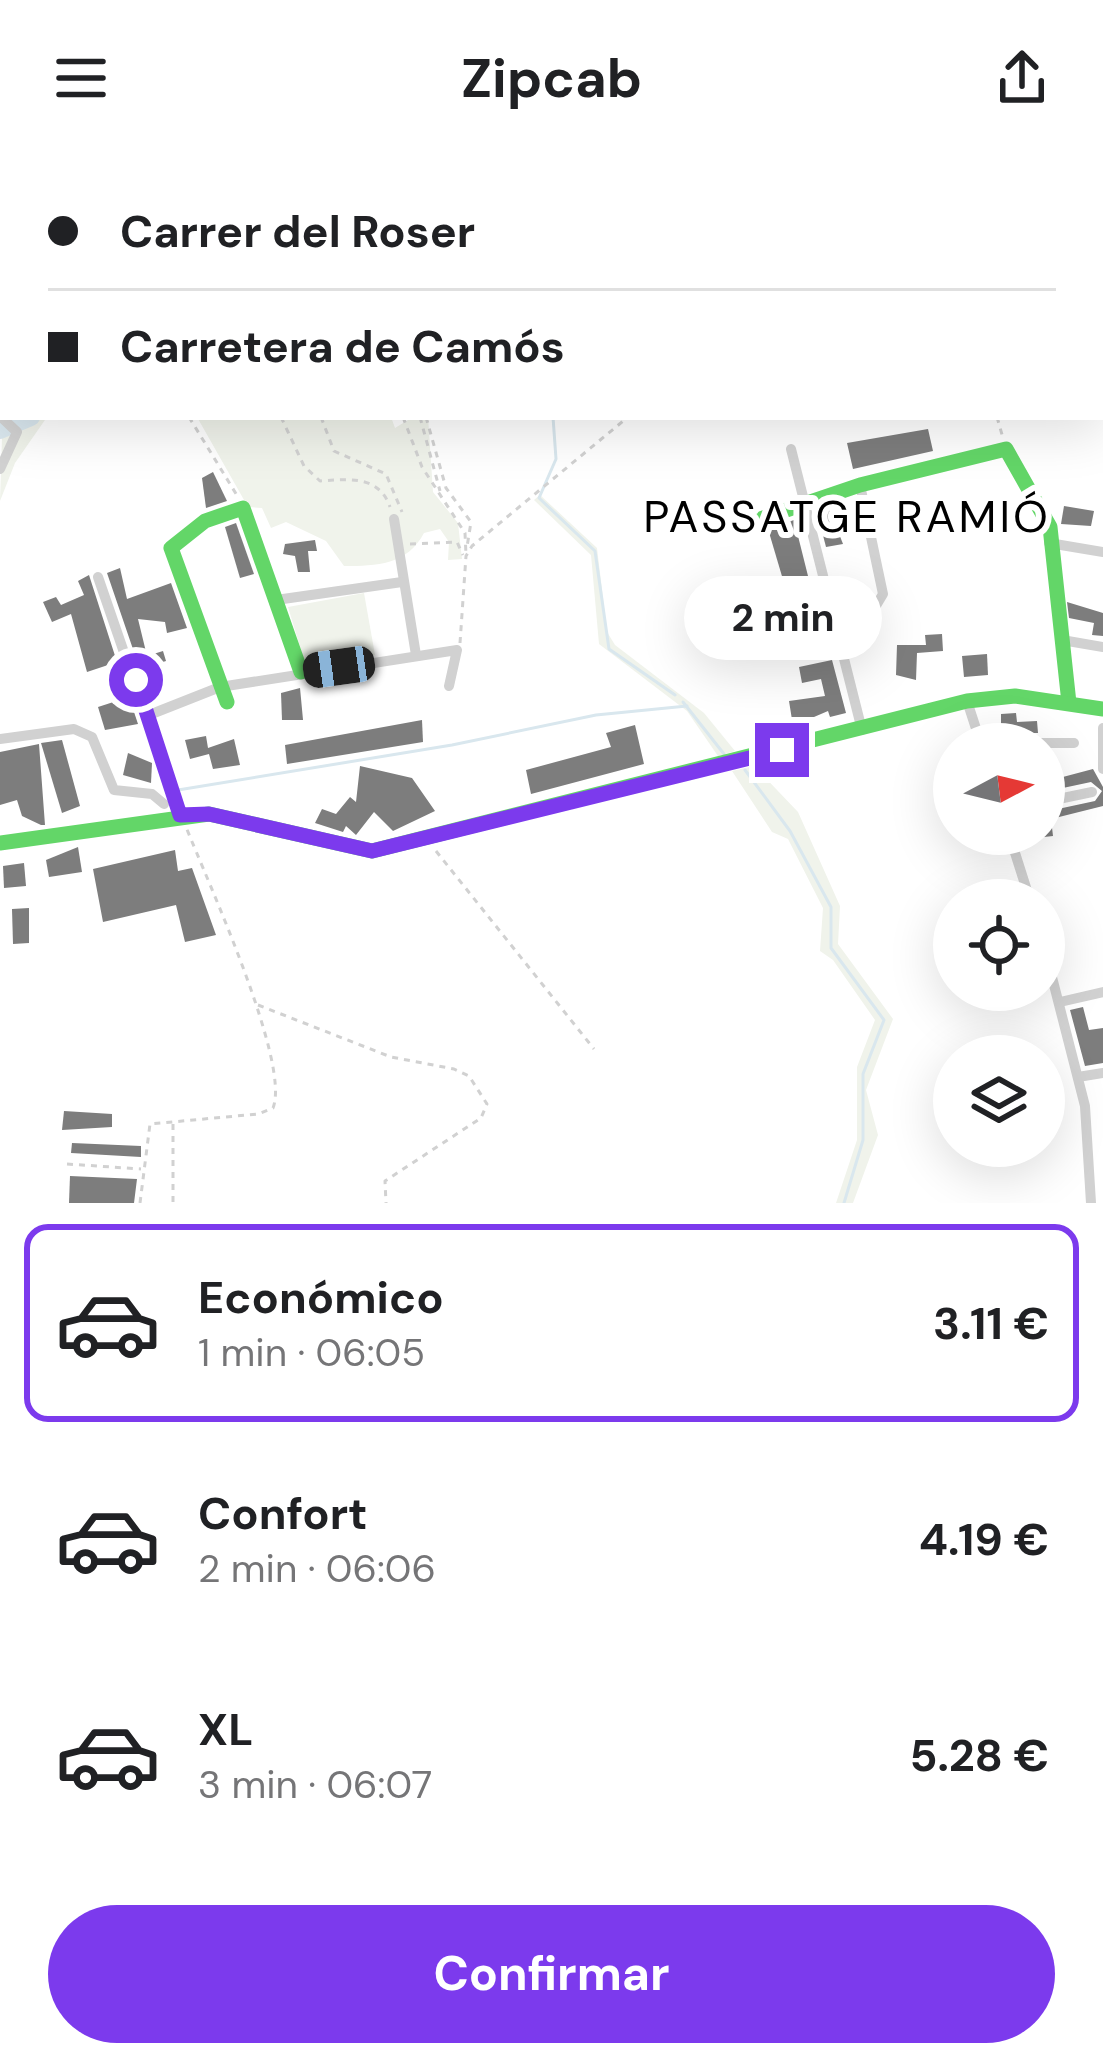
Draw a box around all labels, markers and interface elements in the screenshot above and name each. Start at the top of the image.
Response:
text: Zipcab [461,43,642,114]
icon: menu [48,45,114,111]
icon: share [989,45,1055,111]
text: Carrer del Roser [120,202,475,261]
text: Carretera de Camós [120,317,565,376]
district label: PASSATGE RAMIÓ [643,487,1051,546]
callout: 2 min [683,576,881,660]
text: 2 min [731,592,835,643]
car [301,644,377,690]
route start [109,653,163,707]
route end [755,723,809,777]
north arrow [933,723,1065,855]
map controls [933,723,1065,1167]
button: locate [933,879,1065,1011]
button: layers [933,1035,1065,1167]
text: Económico [198,1268,444,1327]
icon: car [54,1269,162,1377]
text: 3.11 € [933,1294,1049,1353]
text: 1 min · 06:05 [198,1327,425,1378]
text: Confort [198,1484,368,1543]
icon: car [54,1485,162,1593]
text: 4.19 € [919,1510,1049,1569]
text: 2 min · 06:06 [198,1543,436,1594]
text: XL [198,1700,253,1759]
icon: car [54,1701,162,1809]
text: 5.28 € [909,1726,1049,1785]
text: 3 min · 06:07 [198,1759,432,1810]
button: Confirmar [48,1905,1055,2043]

